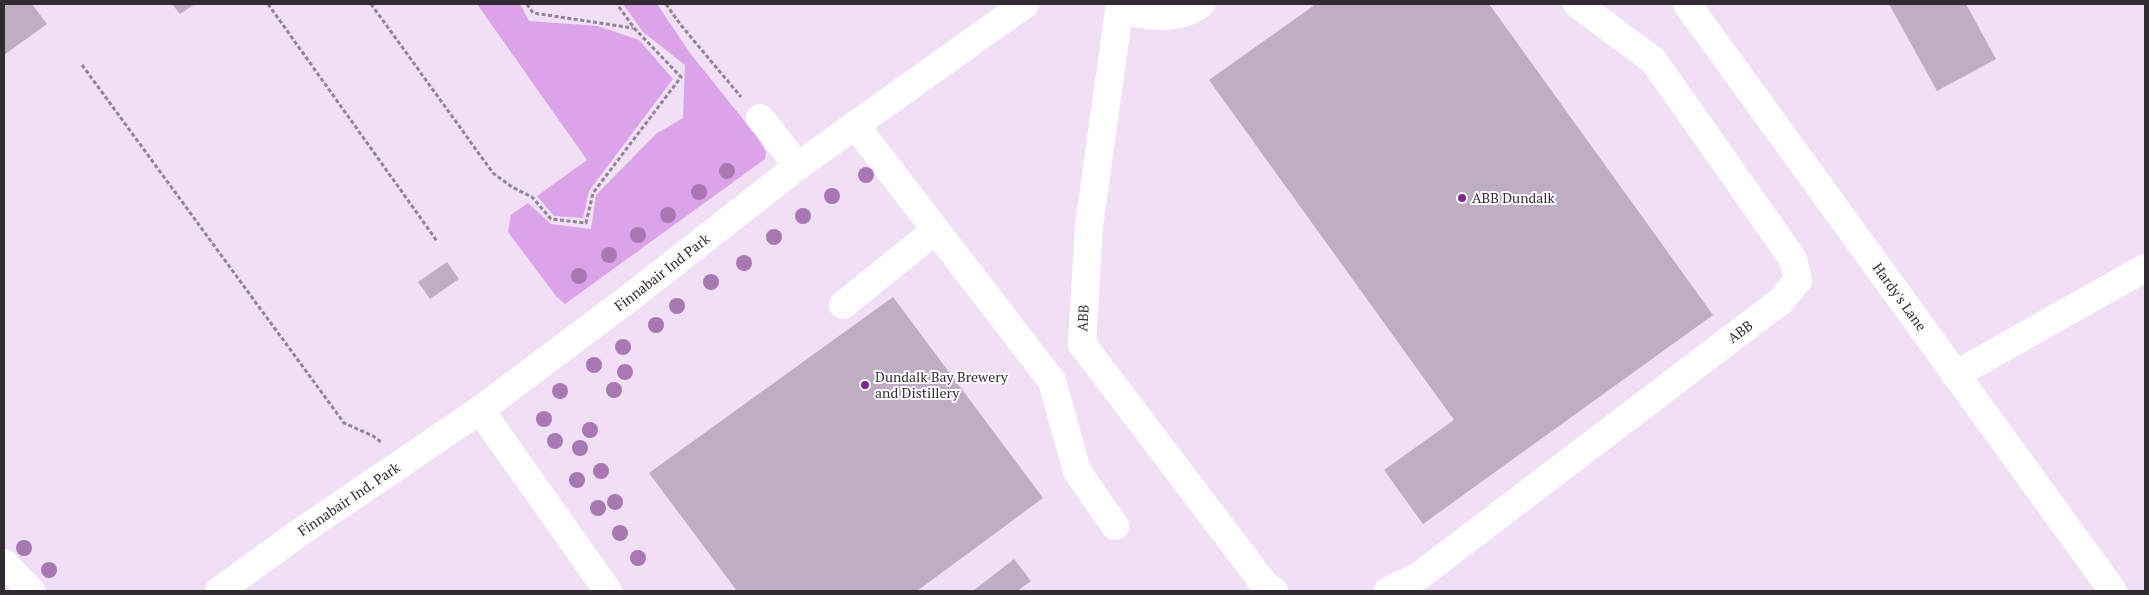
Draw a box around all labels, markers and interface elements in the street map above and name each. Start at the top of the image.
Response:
place label: ABB Dundalk [1472,188,1556,207]
marker: ABB Dundalk [1456,192,1468,204]
street label: Finnabair Ind Park [610,228,714,315]
street label: Hardy's Lane [1869,259,1931,335]
street label: ABB [1072,304,1093,332]
street label: ABB [1724,316,1756,347]
place label: Dundalk Bay Brewery and Distillery [875,367,1009,402]
marker: Dundalk Bay Brewery and Distillery [859,379,871,391]
street label: Finnabair Ind. Park [294,457,404,540]

